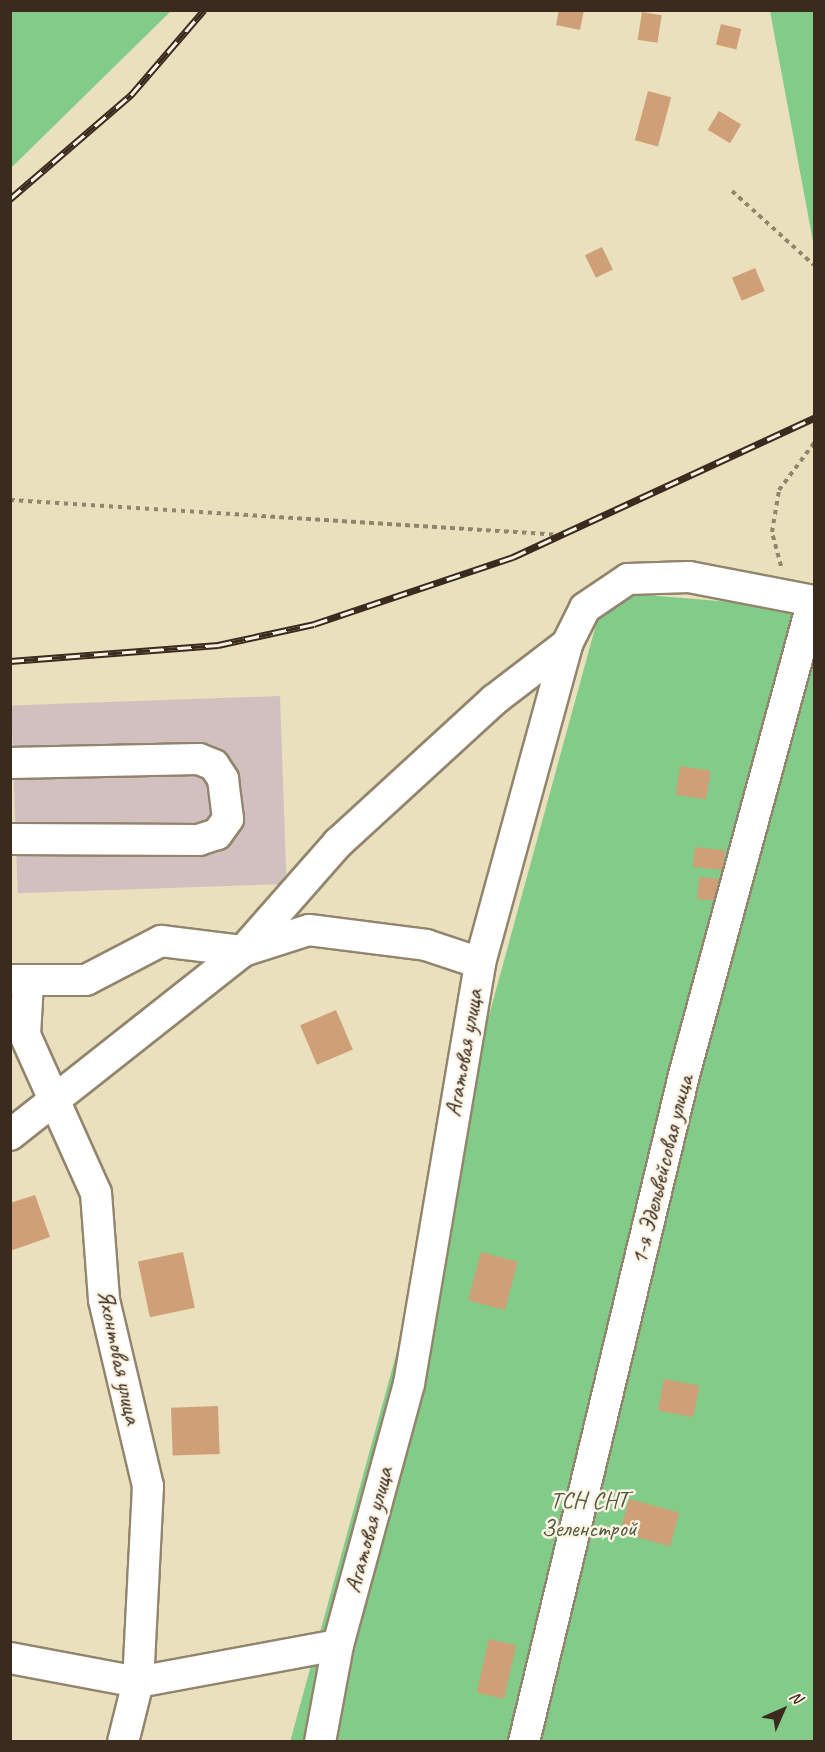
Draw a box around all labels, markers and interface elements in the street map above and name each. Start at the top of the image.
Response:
street label: Агатовая улица [439,986,489,1120]
street label: 1-я Эдельвейсовая улица [625,1072,699,1268]
street label: Яхонтовая улица [90,1286,148,1428]
street label: Агатовая улица [338,1463,400,1597]
park label: ТСН СНТ Зеленстрой [541,1487,637,1543]
north arrow [753,1680,813,1740]
text: N [785,1687,806,1708]

